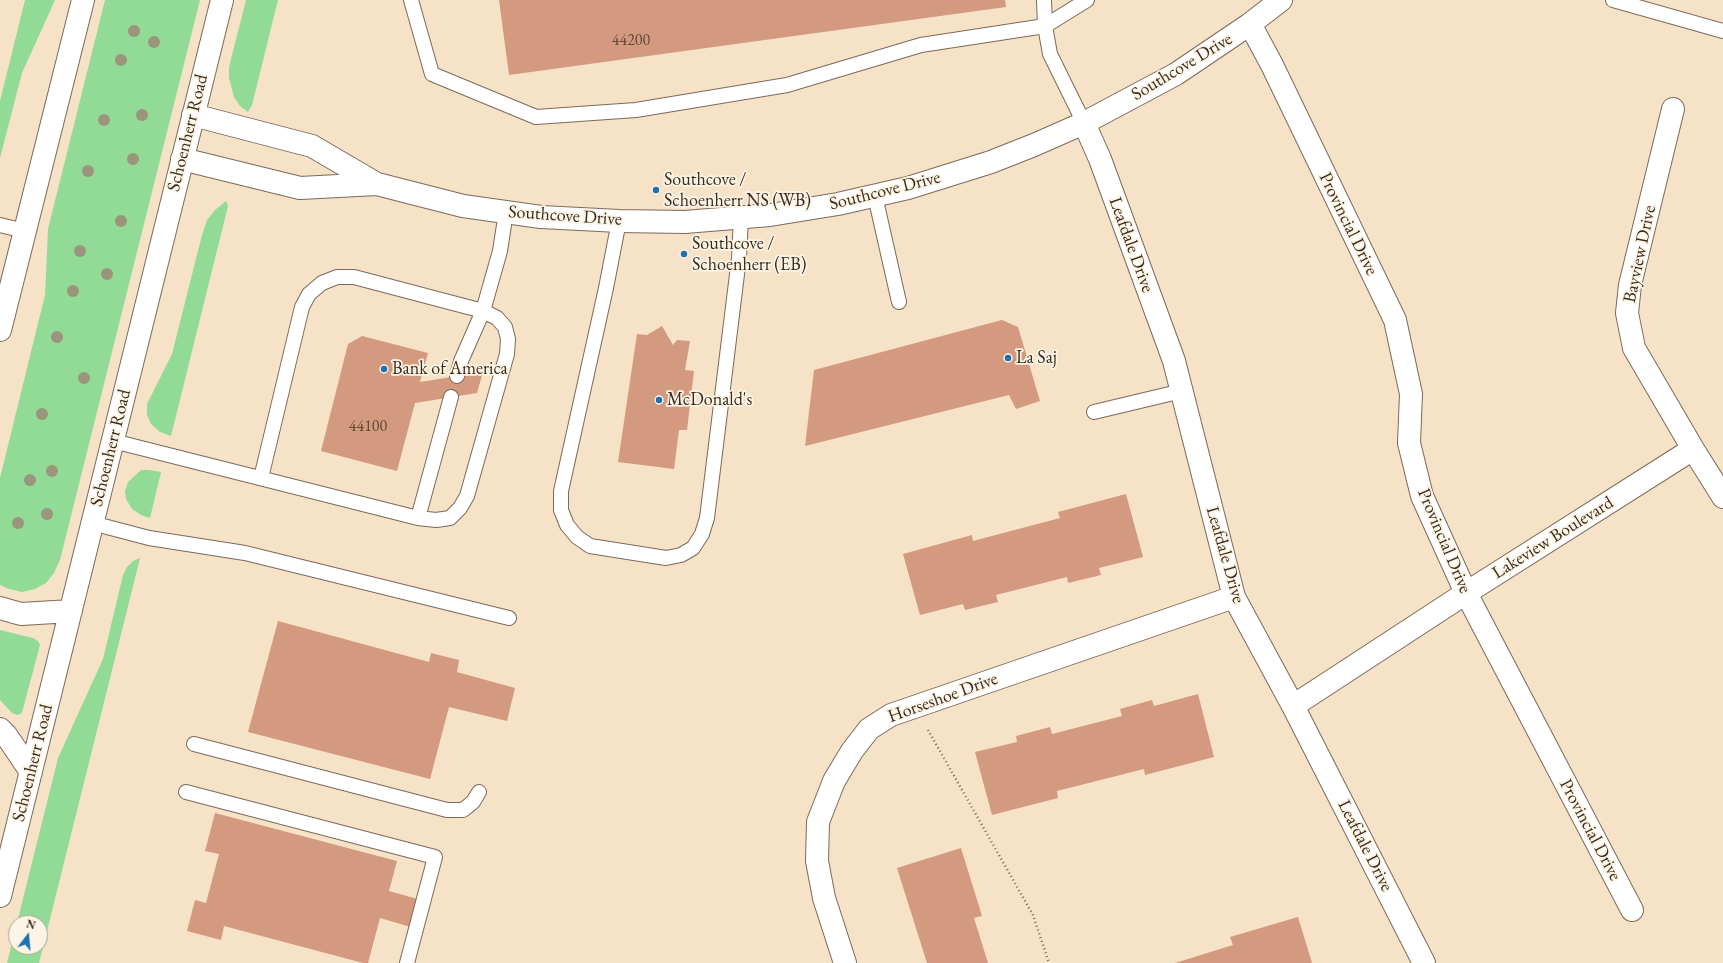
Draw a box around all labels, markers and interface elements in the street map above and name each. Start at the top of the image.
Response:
street label: Southcove Drive [1128,28,1236,106]
house number: 44200 [612,31,650,51]
street label: Schoenherr Road [163,72,213,194]
street label: Southcove Drive [827,167,943,215]
place label: Southcove / Schoenherr NS (WB) [664,169,811,212]
street label: Provincial Drive [1314,169,1382,279]
marker: Southcove / Schoenherr NS (WB) [651,185,661,195]
street label: Leafdale Drive [1104,194,1158,296]
street label: Southcove Drive [507,201,623,231]
street label: Bayview Drive [1619,203,1661,305]
place label: Southcove / Schoenherr (EB) [692,233,806,276]
marker: Southcove / Schoenherr (EB) [679,249,689,259]
place label: La Saj [1016,347,1057,369]
marker: La Saj [1003,353,1013,363]
place label: Bank of America [392,358,508,380]
marker: Bank of America [379,364,389,374]
street label: Schoenherr Road [86,387,136,509]
place label: McDonald's [667,389,752,411]
marker: McDonald's [654,395,664,405]
house number: 44100 [349,417,387,437]
street label: Provincial Drive [1412,485,1476,597]
street label: Lakeview Boulevard [1488,492,1618,584]
street label: Leafdale Drive [1201,504,1249,606]
street label: Horseshoe Drive [885,668,1001,728]
street label: Schoenherr Road [8,702,58,824]
street label: Provincial Drive [1554,776,1626,884]
street label: Leafdale Drive [1333,797,1397,895]
north arrow [8,915,48,955]
text: N [25,916,37,932]

